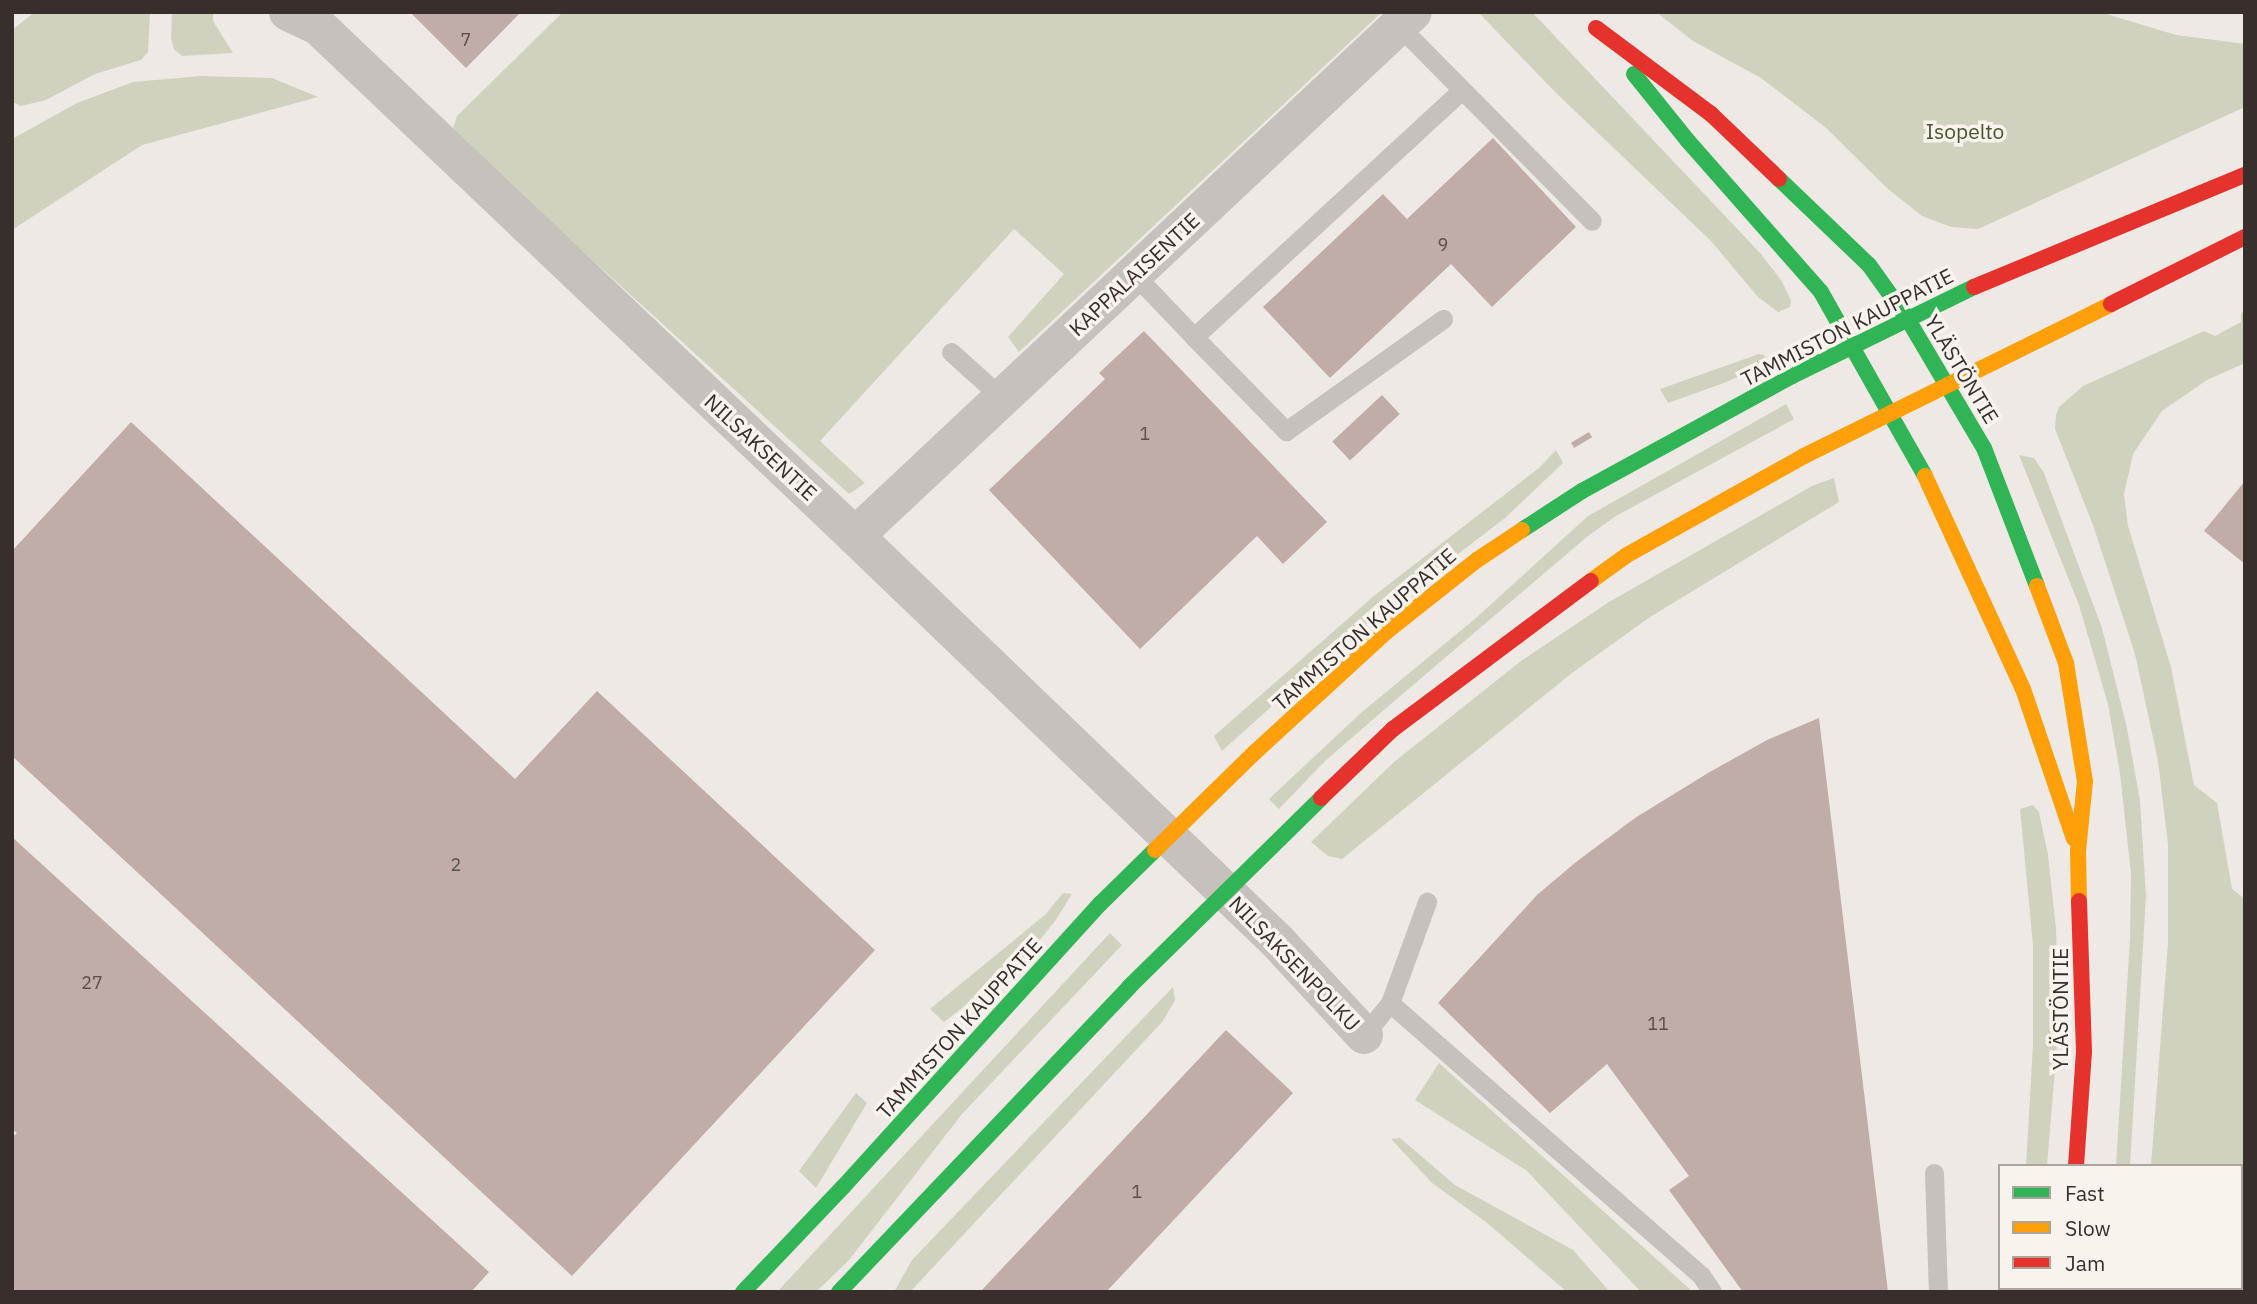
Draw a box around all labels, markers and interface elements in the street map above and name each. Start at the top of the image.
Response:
house number: 7 [461,29,471,51]
park label: Isopelto [1926,118,2004,144]
street label: KAPPALAISENTIE [1063,207,1205,341]
house number: 9 [1438,234,1448,256]
street label: TAMMISTON KAUPPATIE [1737,263,1957,391]
street label: YLÄSTÖNTIE [1920,310,2004,428]
street label: NILSAKSENTIE [700,389,822,505]
house number: 1 [1140,423,1150,445]
street label: TAMMISTON KAUPPATIE [1267,543,1461,715]
house number: 2 [451,854,461,876]
street label: NILSAKSENPOLKU [1224,890,1366,1036]
street label: TAMMISTON KAUPPATIE [871,932,1047,1124]
street label: YLÄSTÖNTIE [2047,948,2073,1070]
house number: 27 [81,972,103,994]
house number: 11 [1647,1013,1669,1035]
legend [1998,1164,2243,1290]
text: Fast [2065,1179,2105,1207]
house number: 1 [1132,1181,1142,1203]
text: Slow [2065,1214,2111,1242]
text: Jam [2065,1249,2105,1277]

